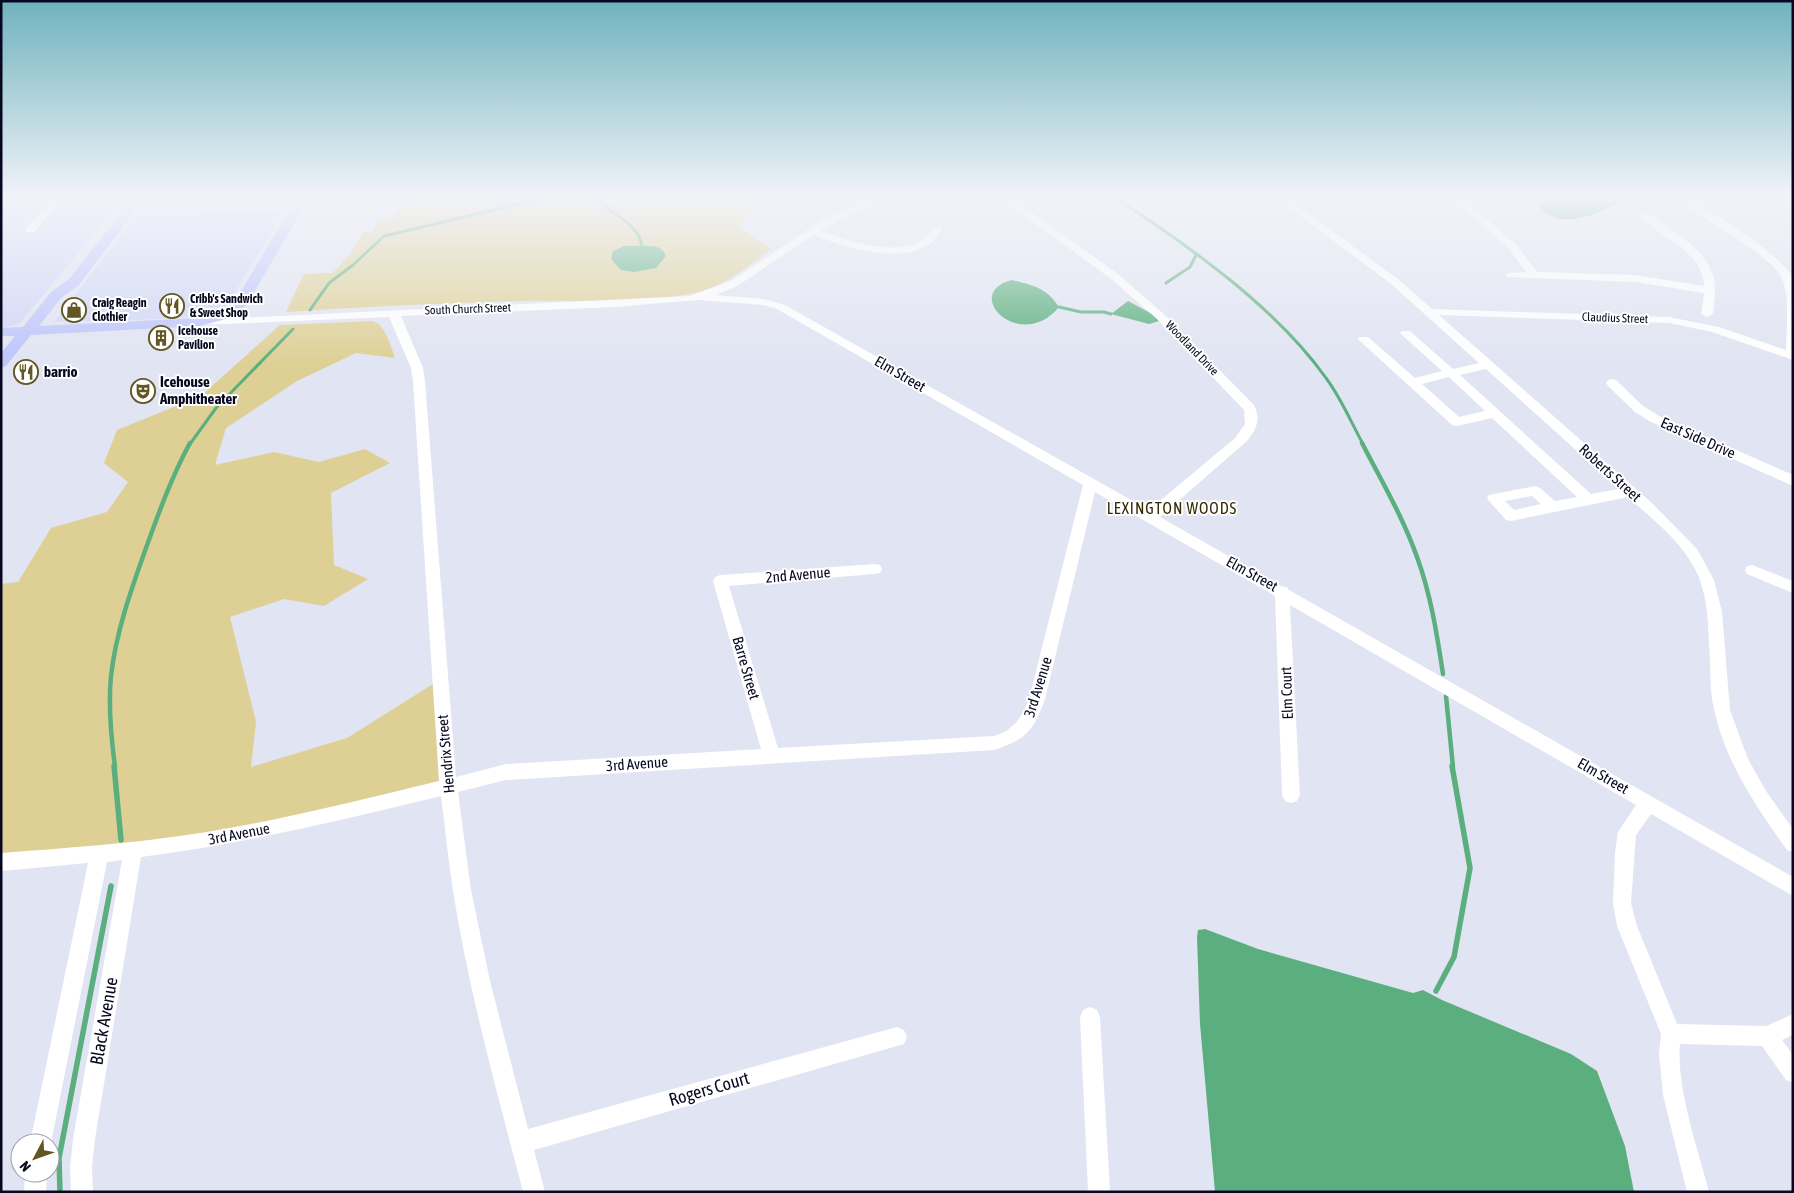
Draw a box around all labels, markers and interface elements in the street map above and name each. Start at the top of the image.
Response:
place label: Cribb's Sandwich & Sweet Shop [190,292,263,320]
restaurant icon: Cribb's Sandwich & Sweet Shop [159,293,185,319]
place label: Craig Reagin Clothier [92,296,147,324]
shop icon: Craig Reagin Clothier [61,297,87,323]
street label: South Church Street [425,300,512,317]
street label: Claudius Street [1582,310,1649,326]
street label: Woodland Drive [1162,318,1222,378]
place label: Icehouse Pavilion [178,324,218,352]
building icon: Icehouse Pavilion [148,325,174,351]
street label: Elm Street [872,352,929,395]
restaurant icon: barrio [13,359,39,385]
place label: barrio [44,363,77,380]
place label: Icehouse Amphitheater [159,373,237,407]
theatre icon: Icehouse Amphitheater [130,378,156,404]
street label: East Side Drive [1658,414,1738,462]
street label: Roberts Street [1576,440,1645,505]
district label: LEXINGTON WOODS [1107,499,1237,517]
street label: Elm Street [1224,553,1281,595]
street label: 2nd Avenue [765,563,831,586]
street label: Barre Street [729,634,764,701]
street label: 3rd Avenue [1020,654,1055,719]
street label: Elm Court [1277,666,1296,720]
street label: Hendrix Street [434,714,457,794]
street label: 3rd Avenue [605,753,669,774]
street label: Elm Street [1575,754,1632,797]
street label: 3rd Avenue [207,819,271,848]
street label: Black Avenue [85,975,122,1066]
street label: Rogers Court [666,1067,752,1110]
north arrow [10,1133,60,1183]
text: N [16,1158,34,1175]

